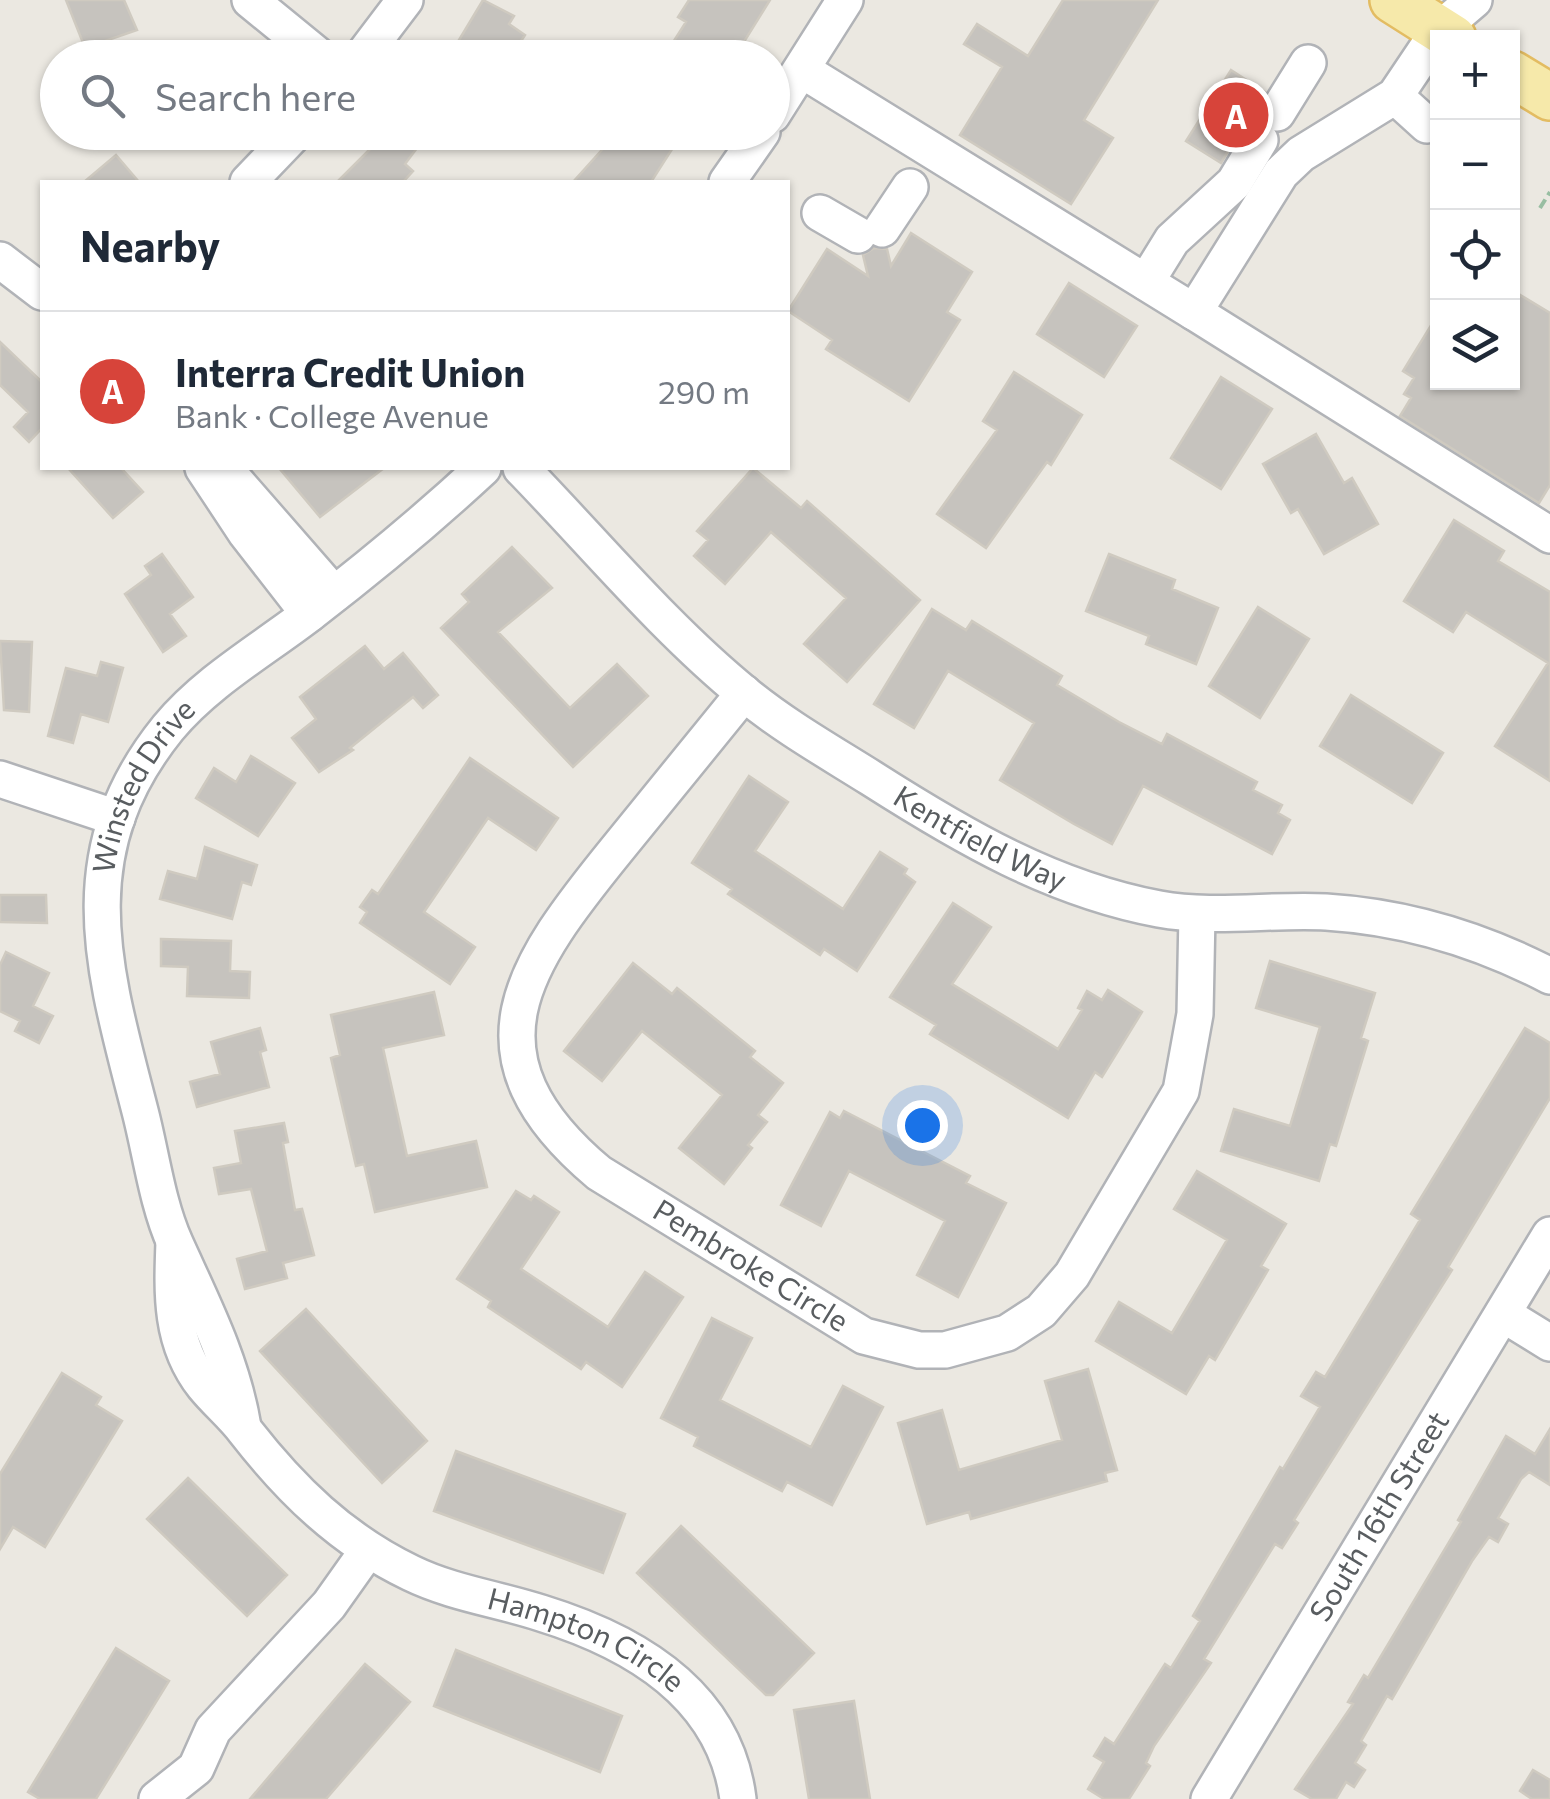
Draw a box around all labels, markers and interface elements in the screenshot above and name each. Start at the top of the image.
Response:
map controls [1430,30,1520,390]
button: + [1430,30,1520,120]
search box [40,40,790,150]
icon: search [75,68,130,123]
text: Search here [155,72,356,119]
pin: A [1204,78,1268,152]
button: − [1430,120,1520,210]
button: locate [1430,210,1520,300]
text: Nearby [80,219,220,271]
button: layers [1430,300,1520,390]
text: Interra Credit Union [175,348,525,395]
text: A [101,371,124,411]
text: 290 m [658,371,750,411]
text: Bank · College Avenue [175,395,489,435]
street label: Winsted Drive [83,690,201,876]
street label: Kentfield Way [888,776,1072,897]
your location [897,1100,948,1151]
street label: Pembroke Circle [647,1190,856,1338]
street label: South 16th Street [1300,1404,1455,1627]
street label: Hampton Circle [484,1578,694,1698]

